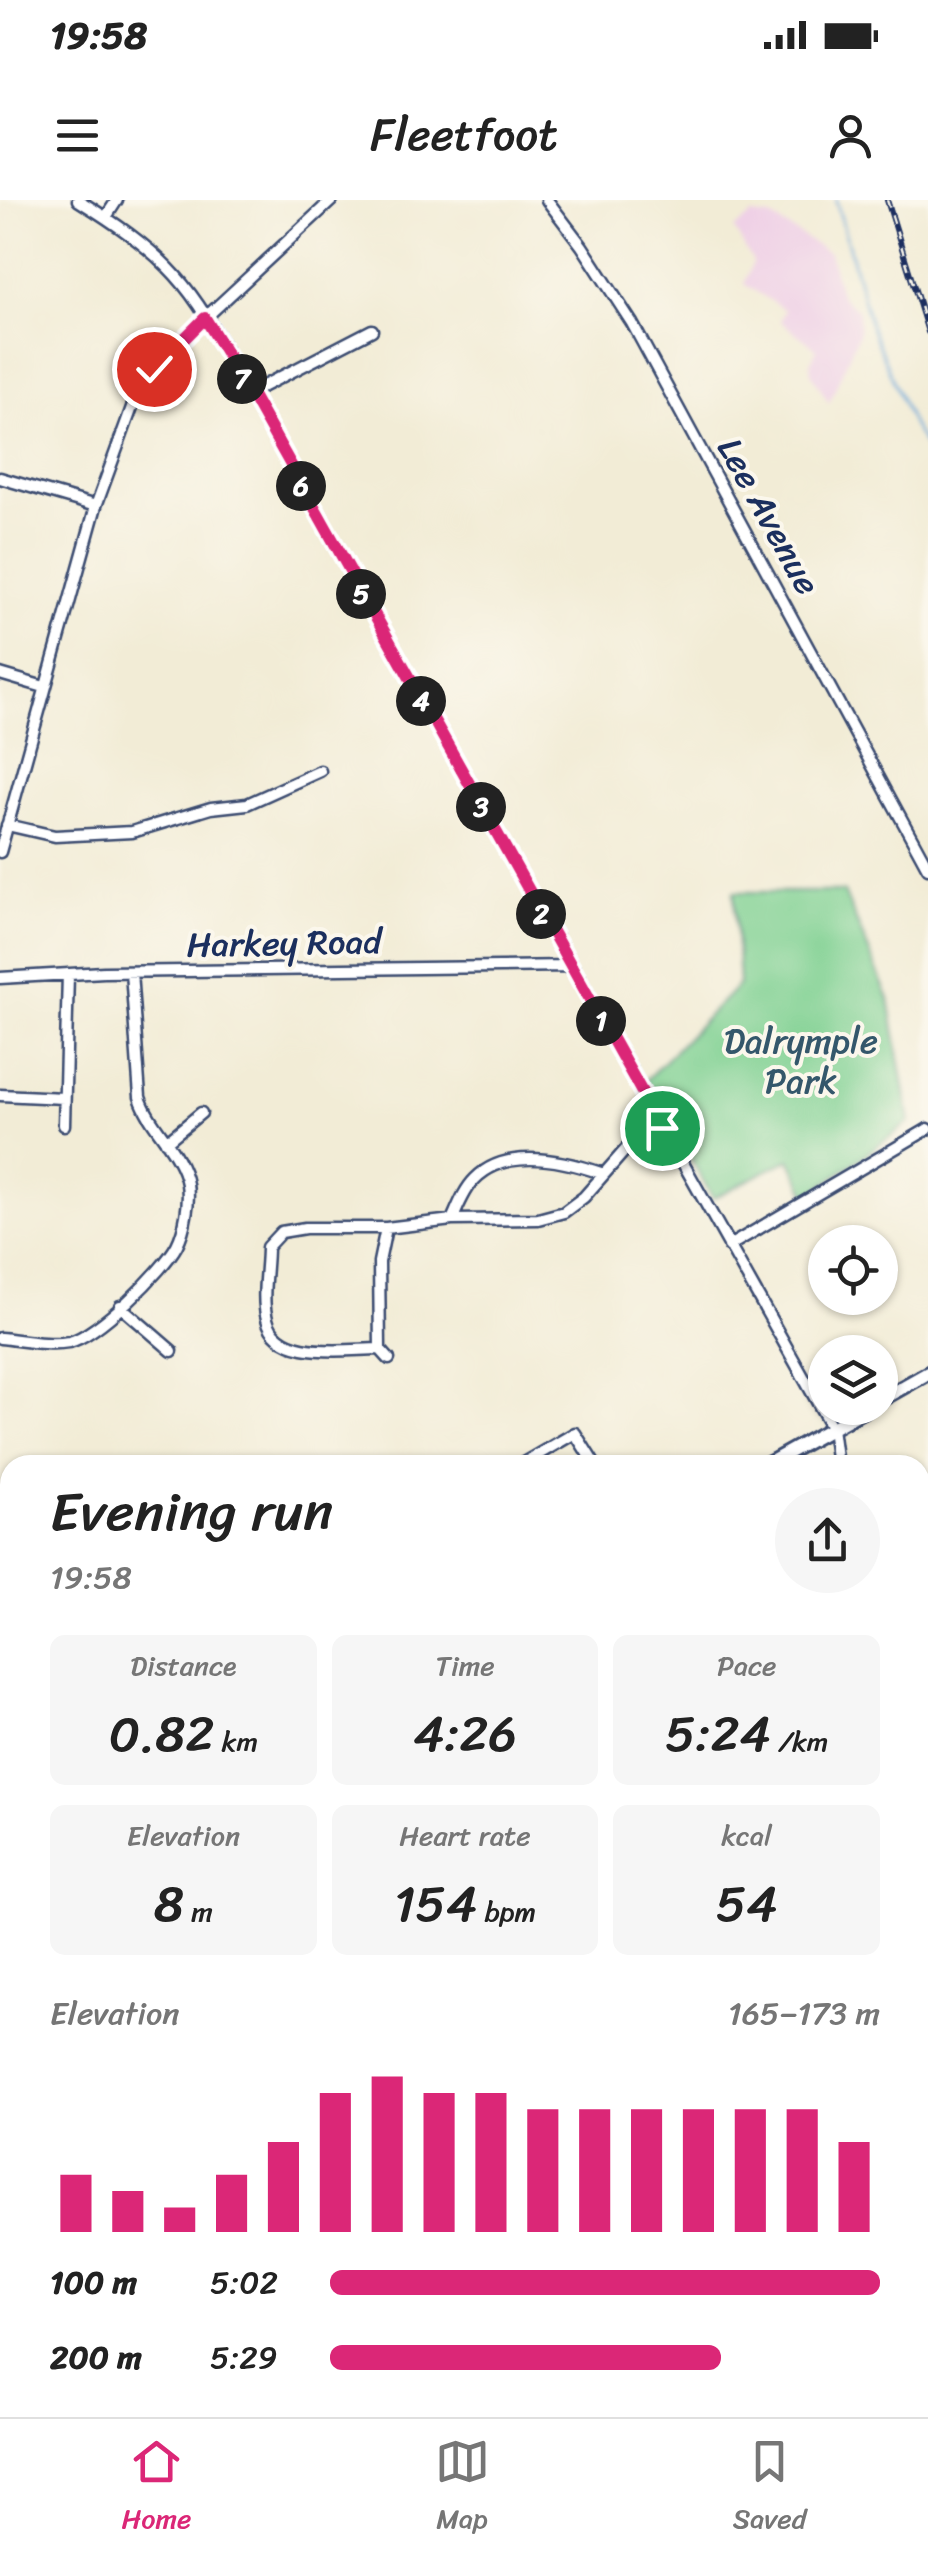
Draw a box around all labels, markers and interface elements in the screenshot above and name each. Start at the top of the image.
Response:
text: 19:58 [50,2,147,69]
text: Fleetfoot [370,95,558,175]
icon: menu [50,108,105,163]
icon: person [823,108,878,163]
pin [112,327,197,412]
icon: check [127,342,182,397]
pin: 7 [217,354,267,404]
text: 7 [234,354,250,403]
street label: Lee Avenue [700,425,838,607]
pin: 6 [276,461,326,511]
text: 6 [293,461,309,510]
pin: 5 [336,569,386,619]
text: 5 [352,569,370,618]
pin: 4 [396,676,446,726]
text: 4 [412,676,430,725]
pin: 3 [456,782,506,832]
text: 3 [473,782,489,831]
pin: 2 [516,889,566,939]
text: 2 [533,889,549,938]
street label: Harkey Road [186,910,385,976]
pin: 1 [576,996,626,1046]
text: 1 [595,996,607,1045]
park label: Dalrymple Park [724,1010,878,1112]
pin [620,1086,705,1171]
icon: arrive [635,1101,690,1156]
map controls [808,1225,898,1425]
button: locate [808,1225,898,1315]
button: layers [808,1335,898,1425]
text: Evening run [50,1463,333,1560]
button: share [775,1488,880,1593]
text: 19:58 [50,1549,132,1606]
text: Distance [130,1641,236,1690]
text: Time [435,1641,495,1690]
text: Pace [717,1641,776,1690]
text: 0.82 [109,1690,214,1779]
text: 4:26 [413,1690,517,1779]
text: 5:24 [665,1690,771,1779]
text: km [214,1717,258,1766]
text: /km [771,1717,828,1766]
text: Elevation [127,1811,240,1860]
text: Heart rate [399,1811,531,1860]
text: kcal [721,1811,772,1860]
text: 8 [154,1860,184,1949]
text: 154 [394,1860,477,1949]
text: 54 [716,1860,778,1949]
text: m [184,1887,213,1936]
text: bpm [477,1887,536,1936]
text: Elevation [50,1985,180,2042]
text: 165–173 m [728,1985,880,2042]
text: 100 m [50,2254,137,2311]
text: 5:02 [210,2254,278,2311]
text: 200 m [50,2329,142,2386]
text: 5:29 [210,2329,277,2386]
tab: Home [122,2434,191,2543]
tab: Map [435,2434,490,2543]
tab: Saved [733,2434,806,2543]

